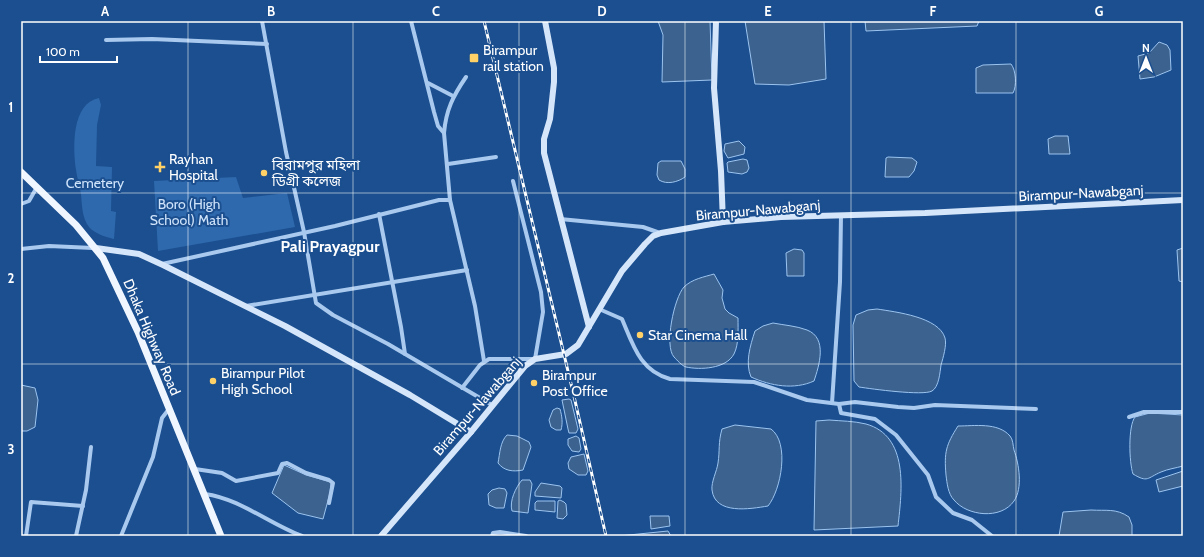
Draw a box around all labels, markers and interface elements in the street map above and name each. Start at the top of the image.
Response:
text: A [101,3,110,19]
text: B [267,3,275,19]
text: C [432,3,440,19]
text: D [597,3,607,19]
text: E [764,3,772,19]
text: F [930,3,937,19]
text: G [1095,3,1104,19]
scale bar [40,38,117,64]
north arrow [1126,38,1166,78]
place label: Birampur rail station [483,41,544,75]
text: N [1142,41,1150,55]
text: 100 m [46,44,80,59]
marker: Birampur rail station [468,52,480,64]
text: 1 [9,99,13,115]
place label: Rayhan Hospital [169,150,218,184]
place label: বিরামপুর মহিলা ডিগ্রী কলেজ [271,156,360,190]
marker: Rayhan Hospital [154,161,166,173]
marker: বিরামপুর মহিলা ডিগ্রী কলেজ [259,168,269,178]
park label: Cemetery [66,174,124,192]
street label: Birampur-Nawabganj [1018,181,1144,205]
park label: Boro (High School) Math [150,195,228,229]
street label: Birampur-Nawabganj [695,196,821,224]
district label: Pali Prayagpur [281,237,380,256]
text: 2 [8,270,15,286]
street label: Dhaka Highway Road [119,276,185,398]
place label: Star Cinema Hall [648,326,748,344]
marker: Star Cinema Hall [635,330,645,340]
street label: Birampur-Nawabganj [429,353,525,459]
place label: Birampur Pilot High School [221,364,305,398]
place label: Birampur Post Office [542,366,608,400]
marker: Birampur Pilot High School [208,376,218,386]
marker: Birampur Post Office [529,378,539,388]
text: 3 [7,441,15,457]

